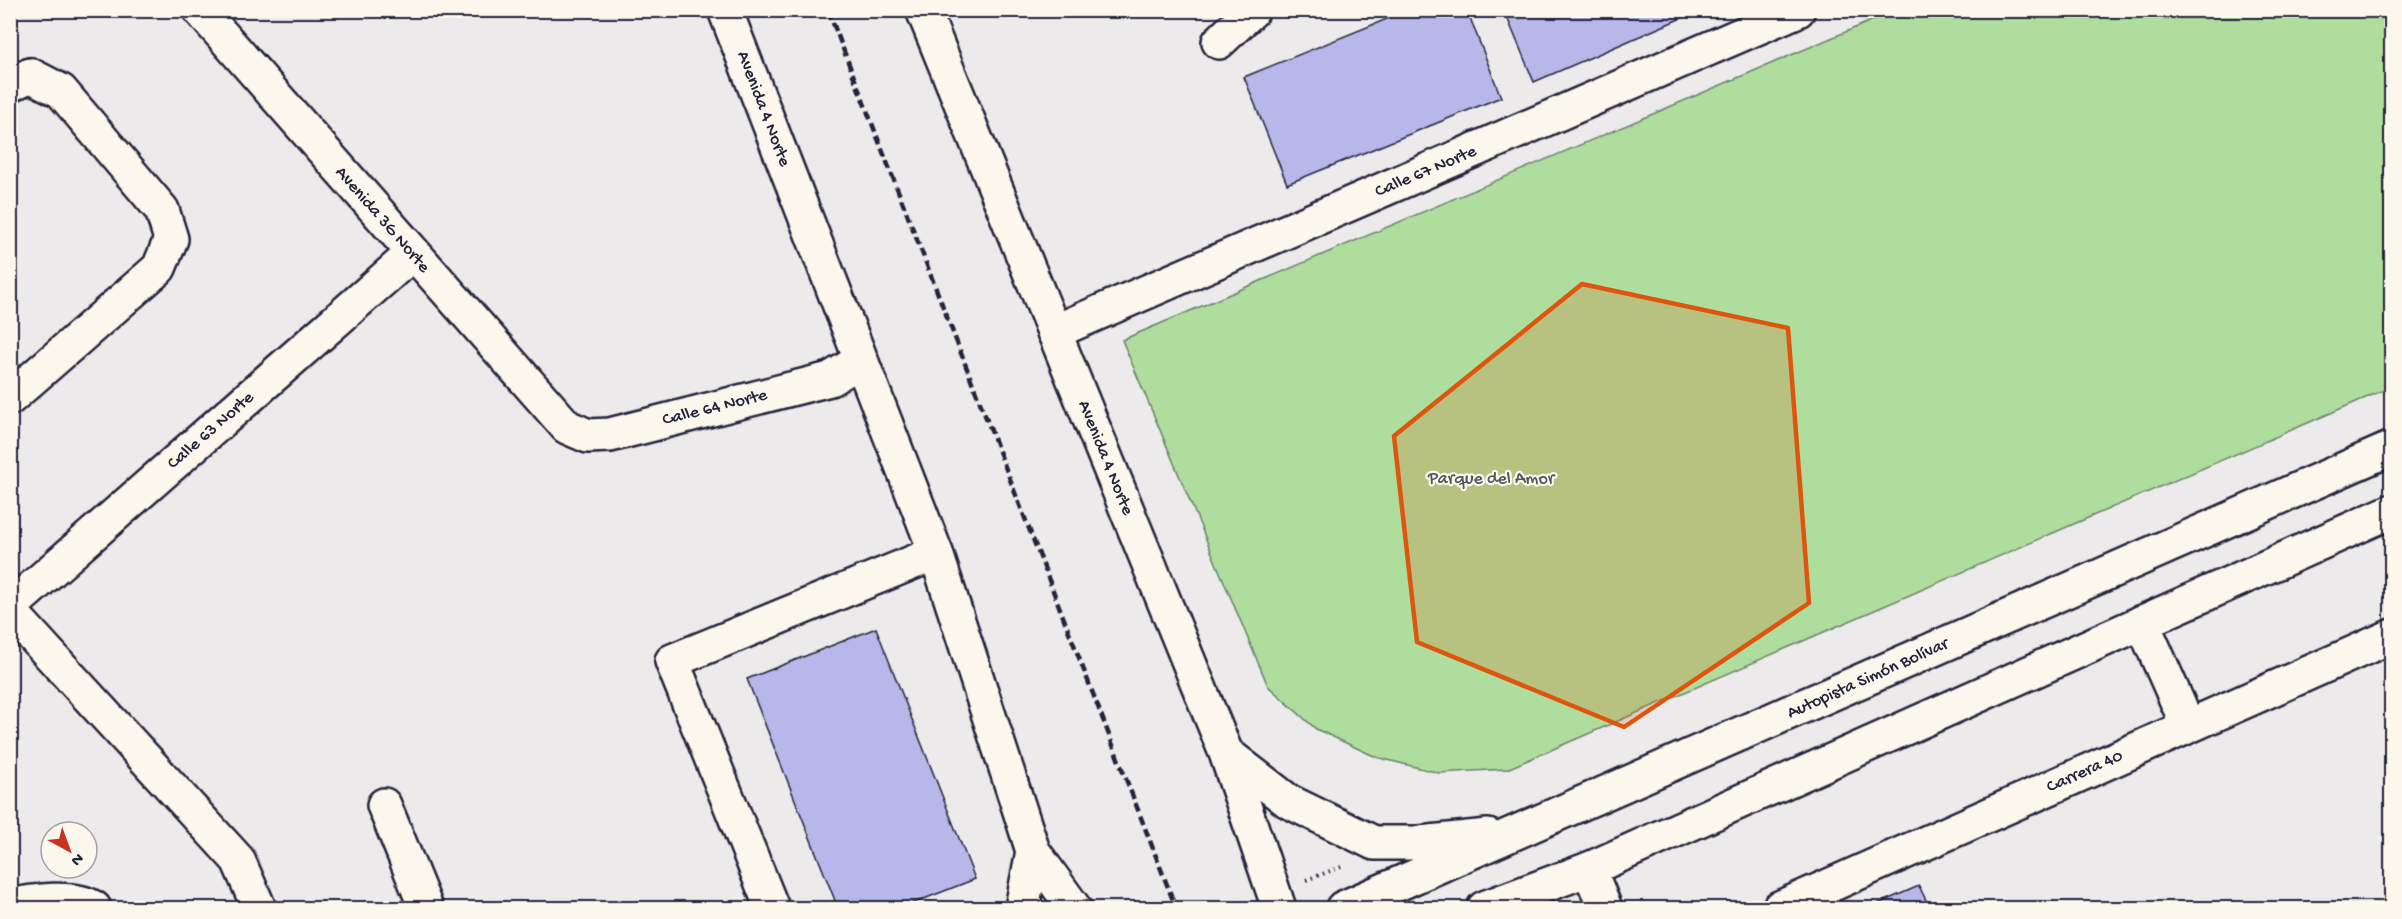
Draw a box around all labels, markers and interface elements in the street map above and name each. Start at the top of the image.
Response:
street label: Avenida 4 Norte [731,48,795,170]
street label: Calle 67 Norte [1372,141,1480,203]
street label: Avenida 3G Norte [330,162,434,278]
street label: Calle 64 Norte [660,385,770,431]
street label: Calle 63 Norte [163,387,259,474]
street label: Avenida 4 Norte [1072,398,1138,519]
park label: Parque del Amor [1427,469,1556,490]
street label: Autopista Simón Bolívar [1784,633,1954,724]
street label: Carrera 40 [2044,746,2126,798]
north arrow [39,820,99,880]
text: N [66,848,87,870]

